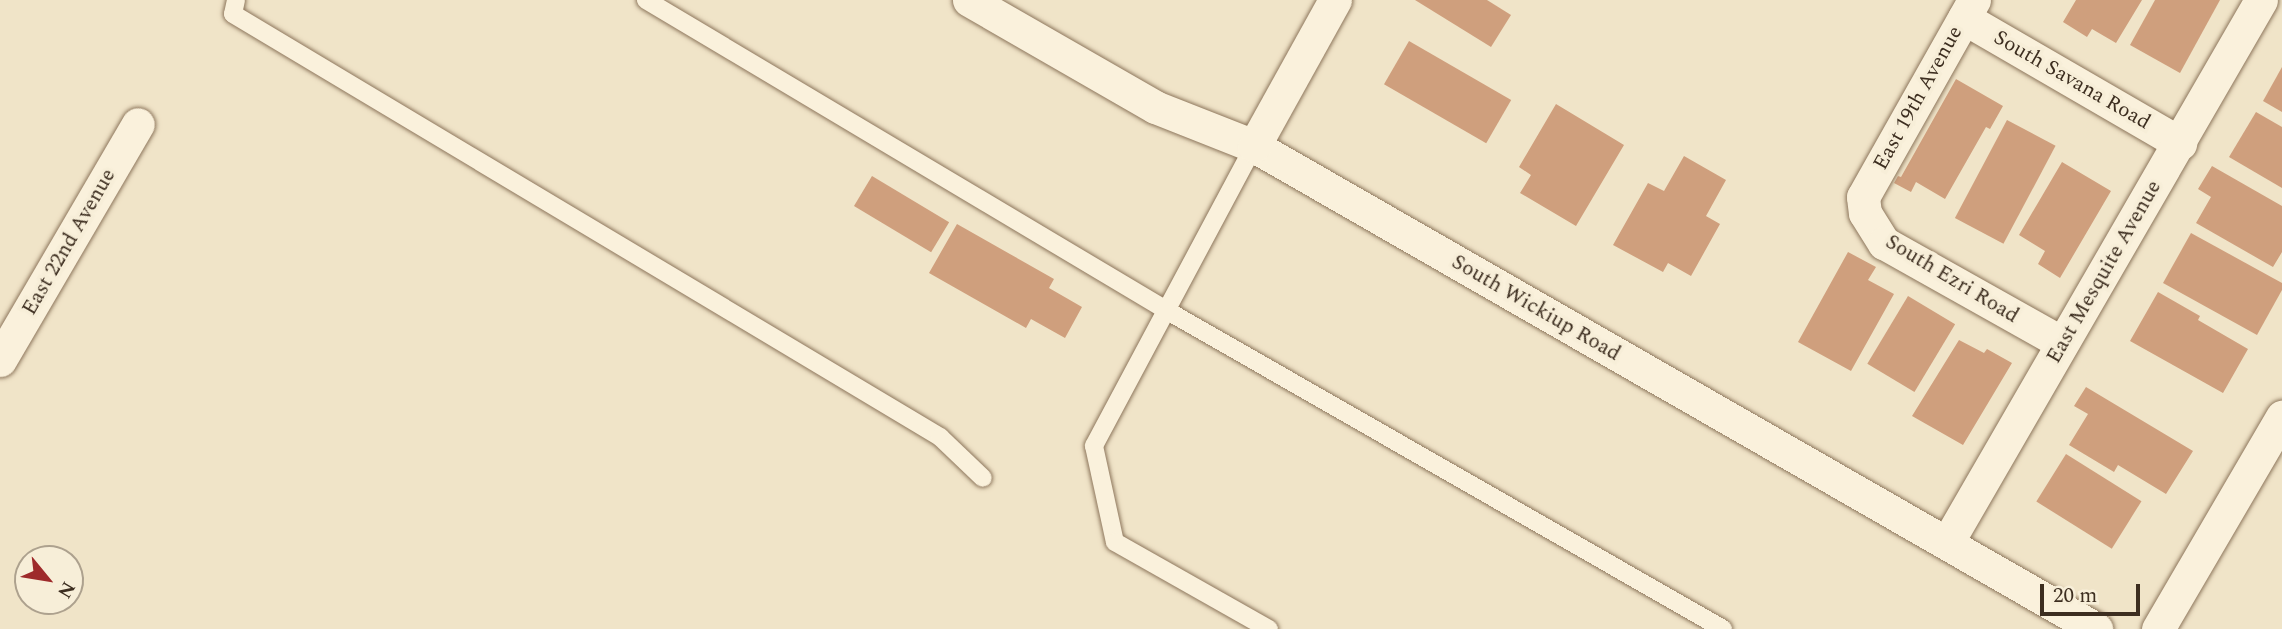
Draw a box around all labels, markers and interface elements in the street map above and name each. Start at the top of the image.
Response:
street label: East 19th Avenue [1868,22,1968,174]
street label: South Savana Road [1989,25,2155,135]
street label: East 22nd Avenue [17,164,121,320]
street label: East Mesquite Avenue [2041,176,2167,368]
street label: South Ezri Road [1881,229,2023,329]
street label: South Wickiup Road [1447,249,1625,367]
north arrow [14,545,84,615]
scale bar [2044,570,2144,614]
text: N [49,576,82,604]
text: 20 m [2053,580,2097,612]

